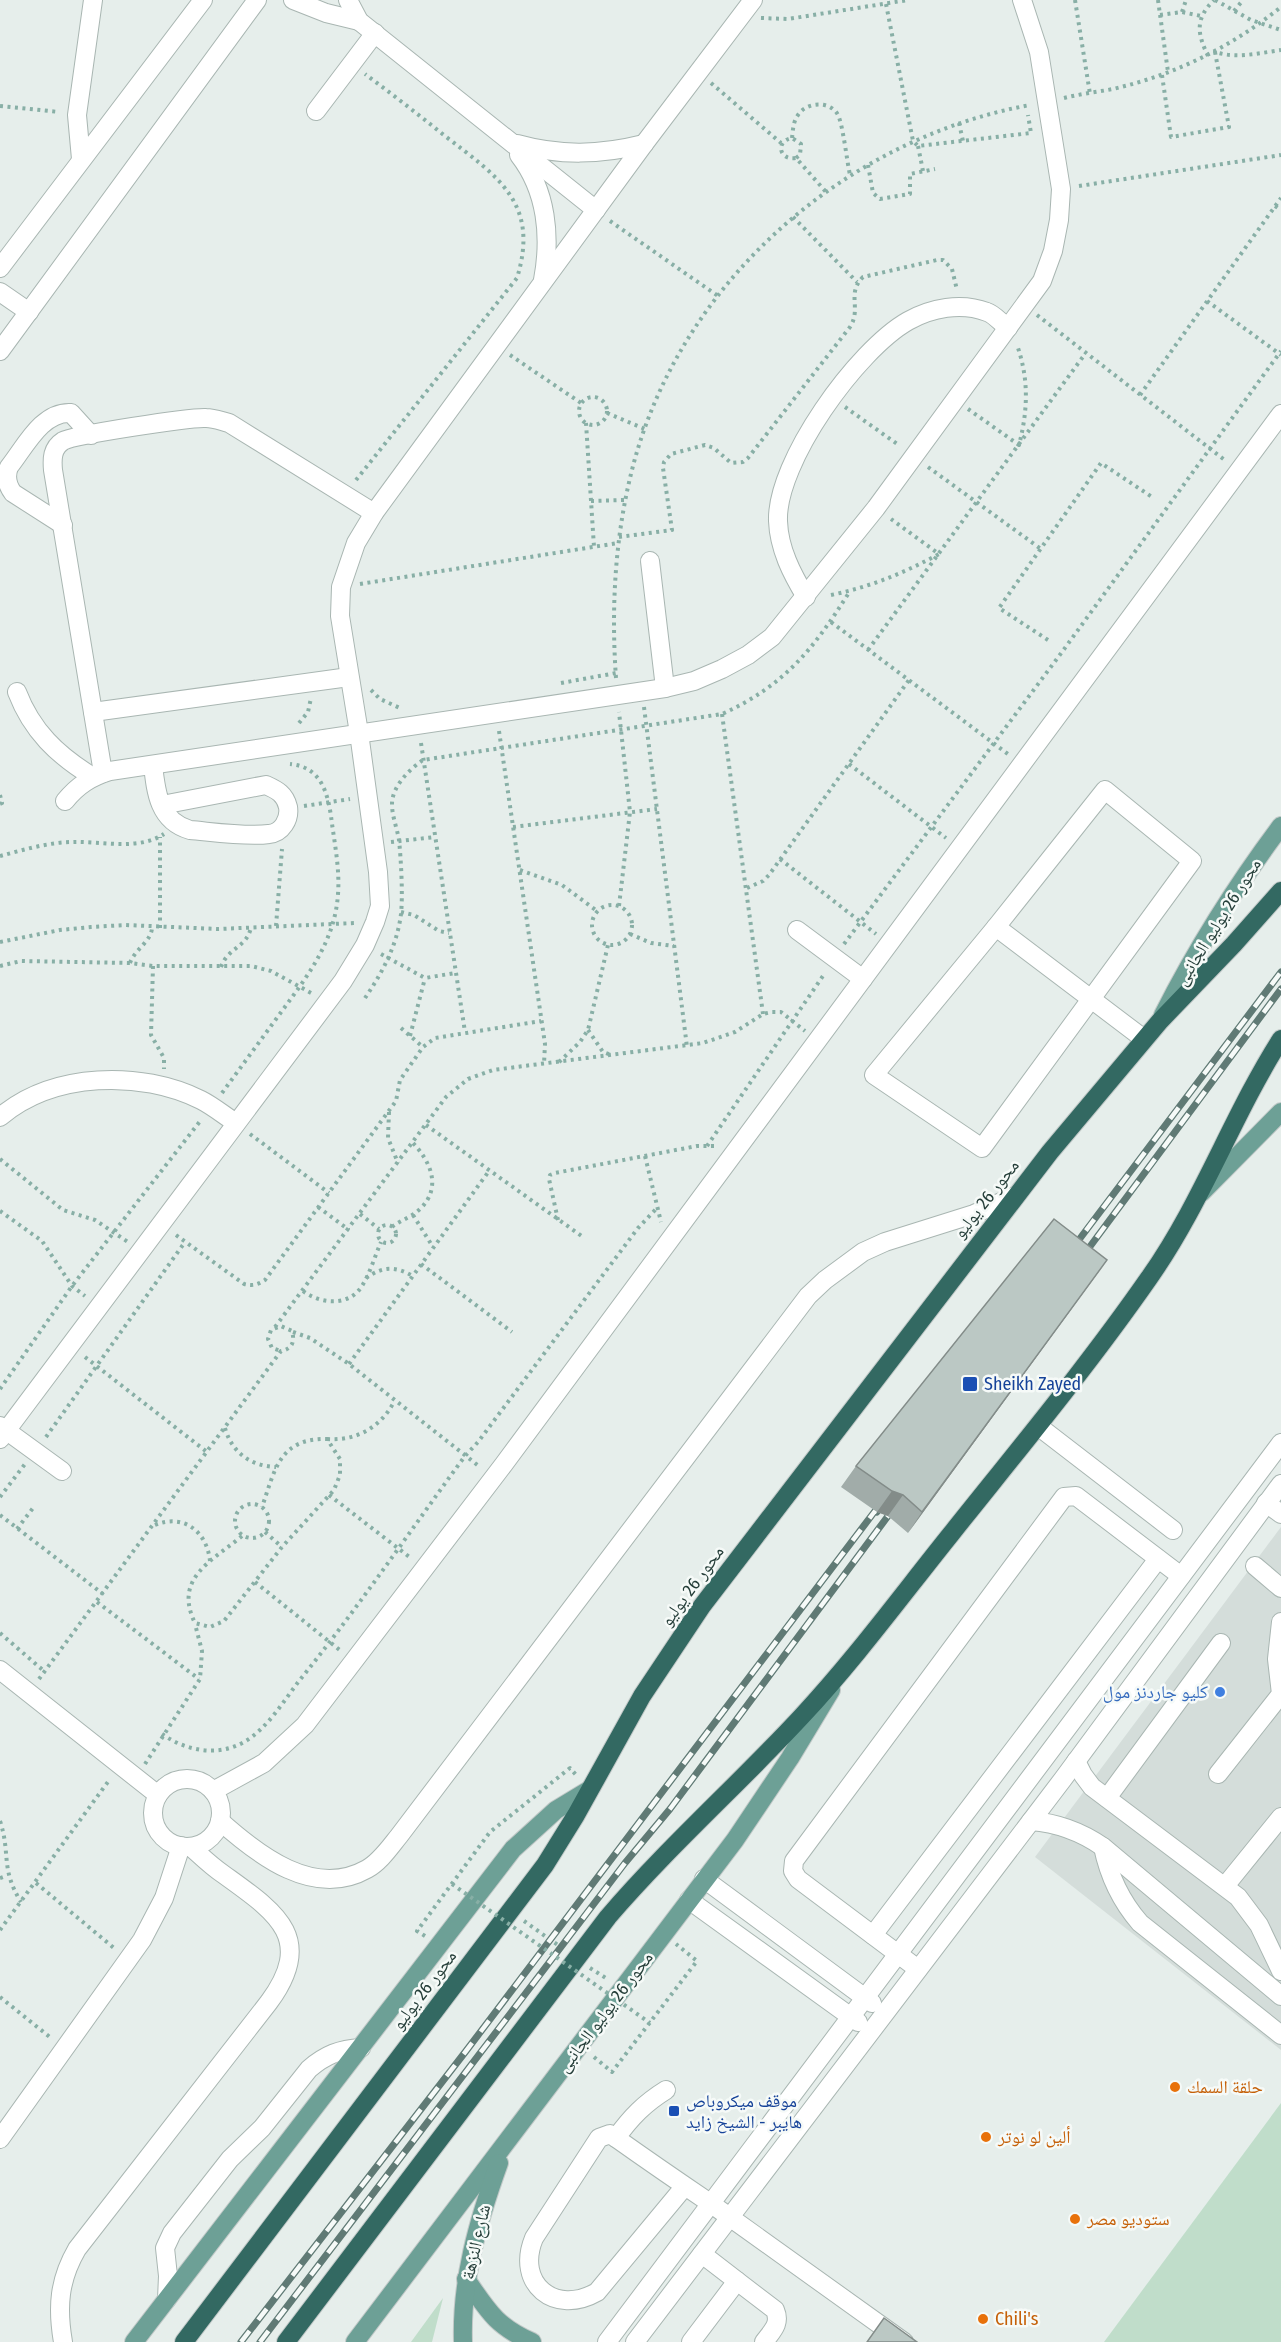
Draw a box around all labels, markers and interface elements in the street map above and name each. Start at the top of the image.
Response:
street label: محور 26 يوليو الجانبى [1170,854,1266,990]
street label: محور 26 يوليو [948,1155,1024,1243]
place label: Sheikh Zayed [984,1373,1081,1395]
marker: Sheikh Zayed [961,1375,979,1393]
street label: محور 26 يوليو [655,1541,729,1631]
place label: كليو جاردنز مول [1103,1681,1209,1703]
marker: كليو جاردنز مول [1213,1685,1227,1699]
street label: محور 26 يوليو [387,1946,461,2034]
street label: محور 26 يوليو الجانبى [552,1947,658,2077]
place label: حلقة السمك [1187,2076,1263,2098]
marker: حلقة السمك [1168,2080,1182,2094]
place label: موقف ميكروباص هايبر - الشيخ زايد [686,2090,802,2134]
marker: موقف ميكروباص هايبر - الشيخ زايد [667,2104,681,2118]
place label: ألين لو نوتر [997,2126,1071,2148]
marker: ألين لو نوتر [979,2130,993,2144]
street label: شارع النزهة [457,2202,495,2282]
place label: ستوديو مصر [1086,2208,1170,2230]
marker: ستوديو مصر [1068,2212,1082,2226]
place label: Chili's [995,2308,1039,2330]
marker: Chili's [976,2312,990,2326]

